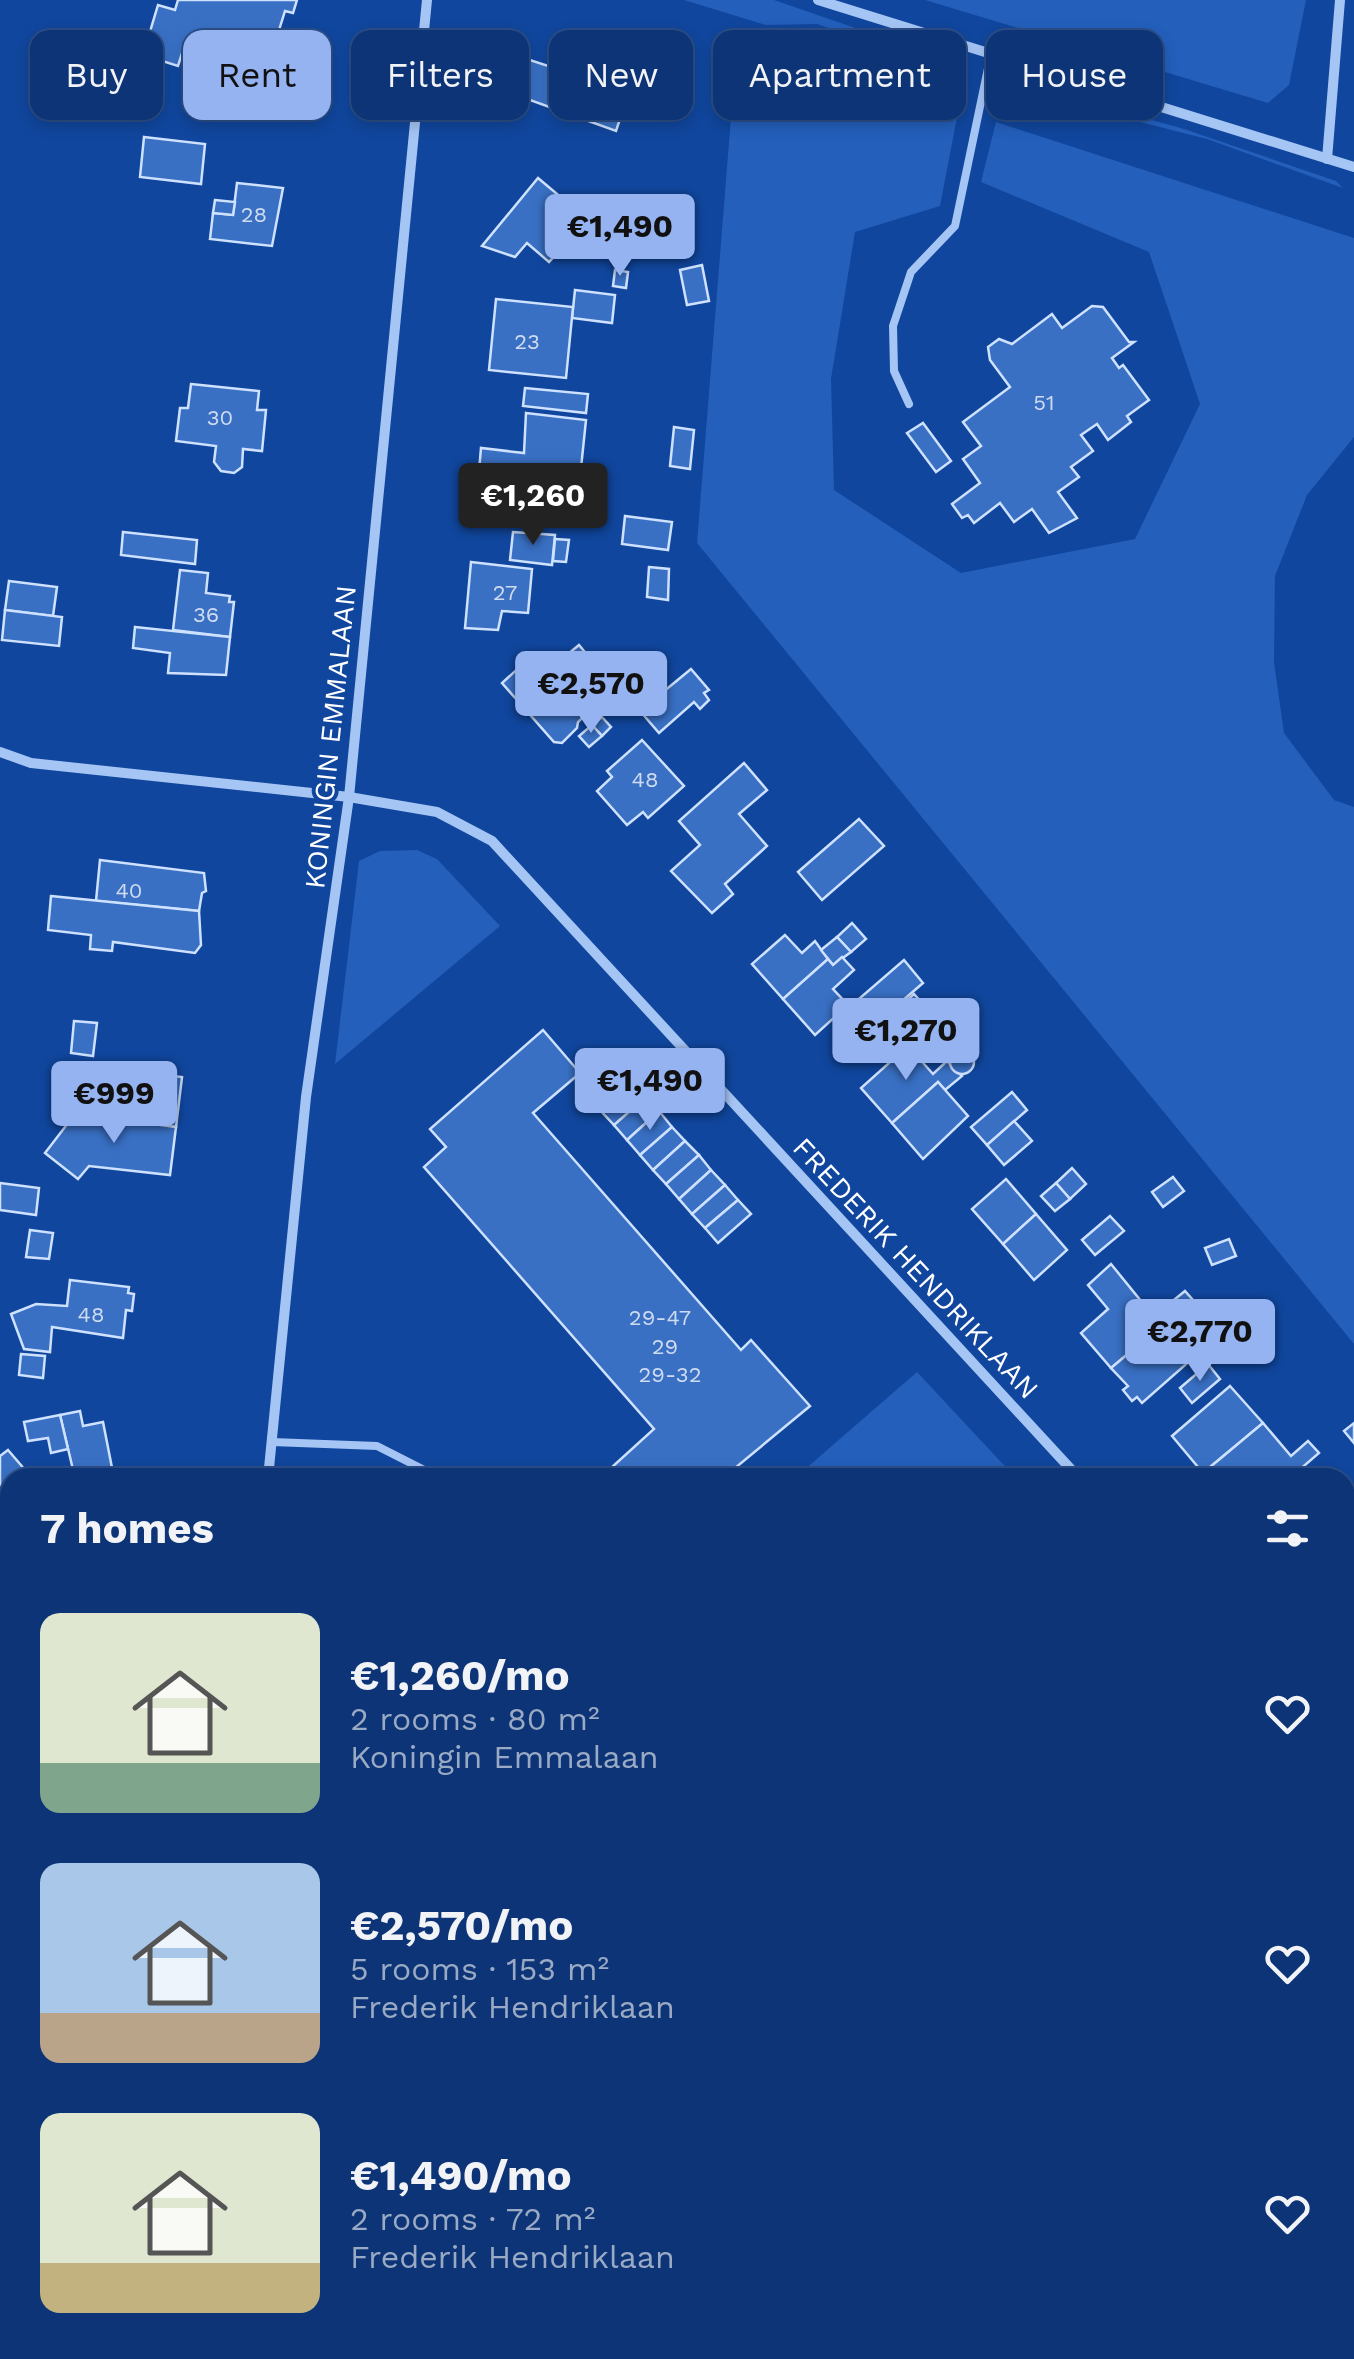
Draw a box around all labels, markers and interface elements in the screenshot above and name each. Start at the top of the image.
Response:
chip: Buy [30,30,163,120]
chip: Rent [183,30,331,120]
chip: Filters [351,30,529,120]
chip: New [549,30,693,120]
chip: Apartment [713,30,966,120]
chip: House [986,30,1163,120]
pin: €1,490 [539,194,701,279]
house number: 28 [241,202,267,227]
text: €1,490 [567,207,673,245]
house number: 23 [514,329,540,354]
house number: 51 [1033,390,1055,415]
house number: 30 [207,405,233,430]
pin: €1,260 [452,463,614,548]
text: €1,260 [481,476,585,514]
house number: 27 [493,580,517,605]
street label: KONINGIN EMMALAAN [298,584,363,890]
house number: 36 [193,602,219,627]
pin: €2,570 [510,651,672,736]
text: €2,570 [537,664,645,702]
house number: 48 [632,767,659,792]
house number: 40 [115,878,143,903]
pin: €1,270 [825,998,987,1083]
text: €1,270 [854,1011,958,1049]
pin: €1,490 [569,1048,731,1133]
pin: €999 [55,1061,173,1146]
text: €1,490 [597,1061,703,1099]
text: €999 [73,1074,155,1112]
street label: FREDERIK HENDRIKLAAN [786,1131,1045,1406]
pin: €2,770 [1119,1299,1281,1384]
house number: 48 [78,1302,105,1327]
house number: 29-47 [629,1305,691,1330]
text: €2,770 [1147,1312,1253,1350]
house number: 29 [652,1334,678,1359]
house number: 29-32 [639,1362,701,1387]
icon: filters [1260,1501,1315,1556]
text: 7 homes [40,1504,214,1553]
text: €1,260/mo [350,1651,570,1700]
icon: home [120,1653,240,1773]
icon: heart [1260,1686,1315,1741]
text: 2 rooms · 80 m² [350,1700,600,1738]
text: Koningin Emmalaan [350,1738,659,1776]
text: €2,570/mo [350,1901,573,1950]
icon: home [120,1903,240,2023]
icon: heart [1260,1936,1315,1991]
text: 5 rooms · 153 m² [350,1950,609,1988]
text: Frederik Hendriklaan [350,1988,675,2026]
text: €1,490/mo [350,2151,572,2200]
icon: home [120,2153,240,2273]
icon: heart [1260,2186,1315,2241]
text: 2 rooms · 72 m² [350,2200,595,2238]
text: Frederik Hendriklaan [350,2238,675,2276]

